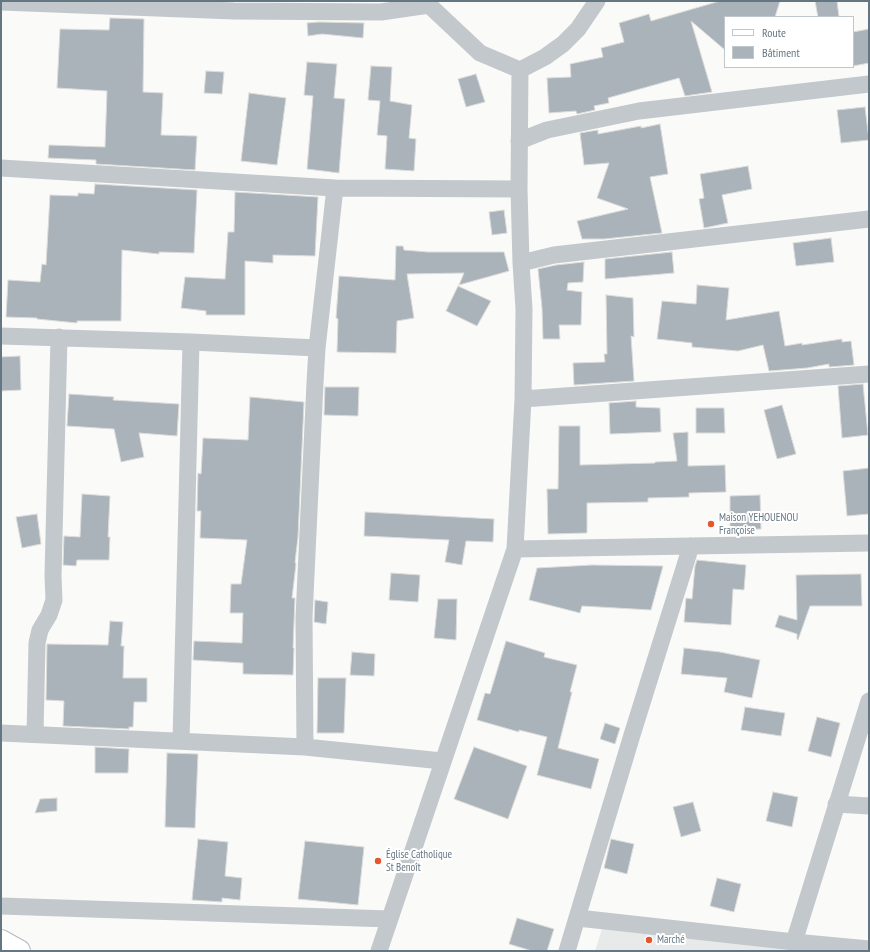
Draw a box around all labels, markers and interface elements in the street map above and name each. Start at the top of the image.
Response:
legend [724,16,854,68]
text: Route [762,25,786,40]
text: Bâtiment [762,45,800,60]
place label: Maison YEHOUENOU Françoise [719,511,798,537]
marker: Maison YEHOUENOU Françoise [706,519,716,529]
place label: Église Catholique St Benoît [386,848,452,874]
marker: Église Catholique St Benoît [373,856,383,866]
place label: Marché [657,933,685,947]
marker: Marché [644,935,654,945]

